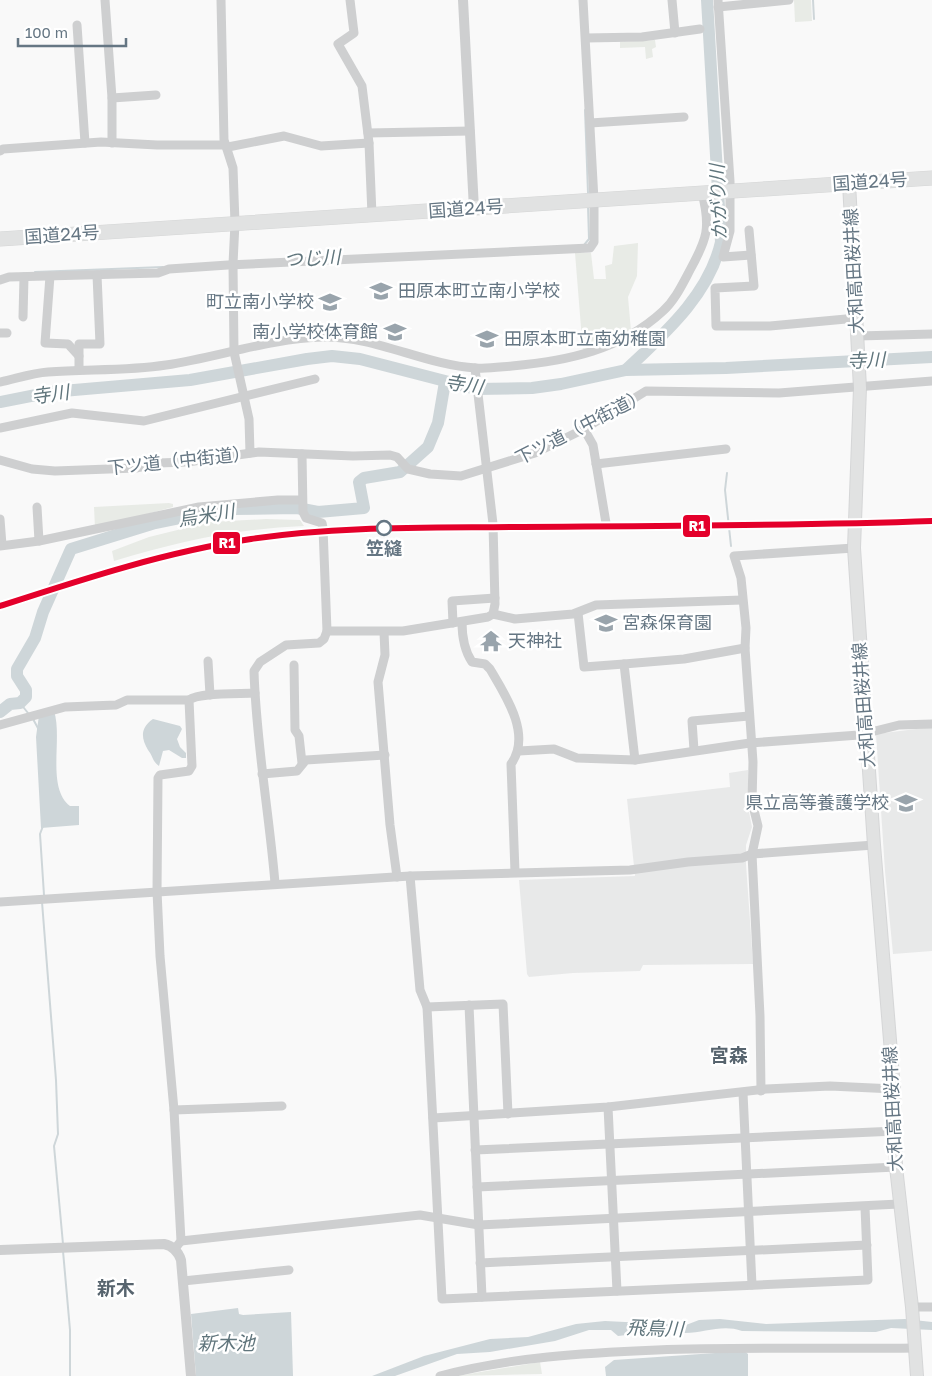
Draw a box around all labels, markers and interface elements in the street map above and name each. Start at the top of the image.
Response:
scale bar [18,15,125,47]
text: 100 m [25,23,68,41]
water label: かがり川 [705,162,730,240]
street label: 国道24号 [832,167,908,195]
street label: 国道24号 [428,194,504,222]
street label: 大和高田桜井線 [839,208,867,335]
street label: 国道24号 [24,220,100,248]
water label: つじ川 [283,244,343,270]
school or university icon: 田原本町立南小学校 [368,278,394,304]
place label: 田原本町立南小学校 [398,279,560,301]
school or university icon: 町立南小学校 [317,289,343,315]
place label: 町立南小学校 [206,290,314,312]
school or university icon: 南小学校体育館 [382,319,408,345]
place label: 南小学校体育館 [252,320,378,342]
school or university icon: 田原本町立南幼稚園 [474,326,500,352]
place label: 田原本町立南幼稚園 [504,327,666,349]
water label: 寺川 [847,347,887,372]
water label: 寺川 [444,369,487,398]
water label: 寺川 [30,379,72,408]
street label: 下ツ道（中街道） [511,384,650,469]
street label: 下ツ道（中街道） [106,442,252,478]
water label: 烏米川 [176,498,238,530]
line badge: R1 [682,514,711,538]
text: R1 [689,517,705,534]
marker: 笠縫 [376,520,392,536]
line badge: R1 [212,531,241,555]
text: R1 [219,534,235,551]
place label: 笠縫 [366,537,403,559]
school or university icon: 宮森保育園 [593,610,619,636]
place label: 宮森保育園 [622,611,712,633]
temple icon: 天神社 [478,628,504,654]
place label: 天神社 [508,629,562,651]
street label: 大和高田桜井線 [848,641,878,769]
school or university icon: 県立高等養護学校 [893,790,919,816]
place label: 県立高等養護学校 [745,791,889,813]
district label: 宮森 [710,1043,748,1066]
street label: 大和高田桜井線 [878,1046,906,1173]
district label: 新木 [97,1276,135,1299]
water label: 飛鳥川 [626,1315,686,1340]
water label: 新木池 [197,1331,256,1354]

